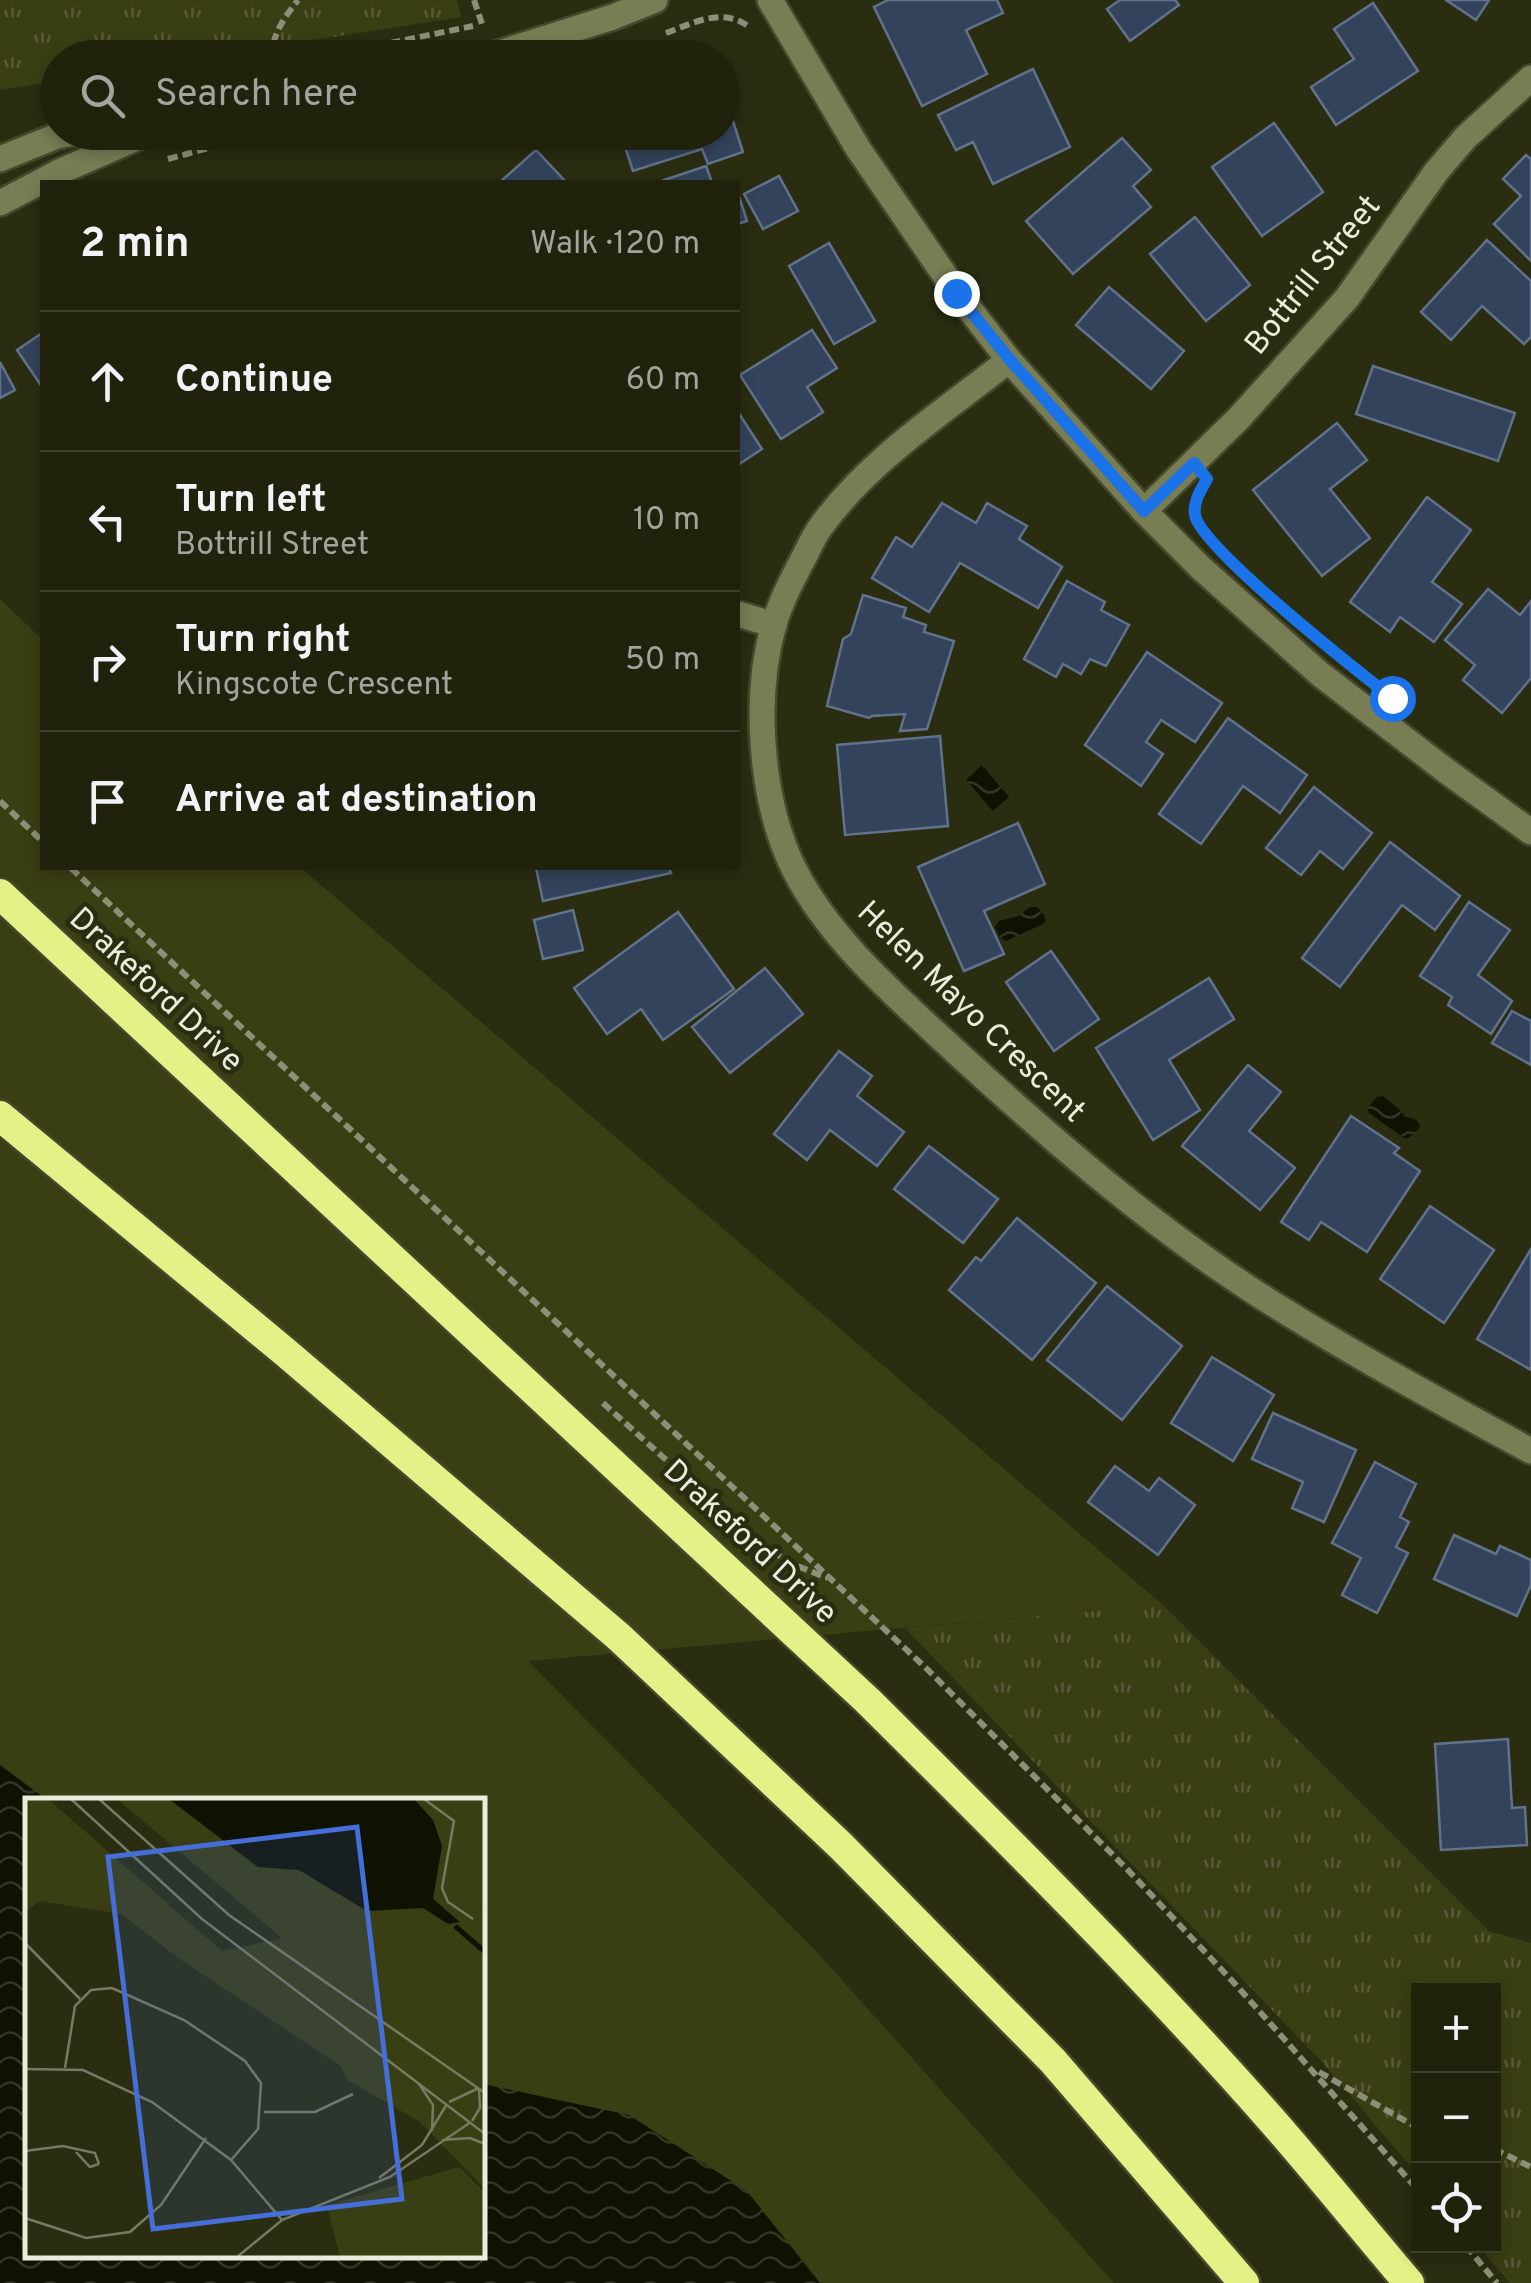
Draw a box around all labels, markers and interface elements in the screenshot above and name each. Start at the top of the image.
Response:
search box [40,40,740,150]
icon: search [75,68,130,123]
text: Search here [155,71,358,120]
street label: Bottrill Street [1237,188,1391,364]
text: 2 min [80,219,190,272]
text: Walk · 120 m [530,225,700,265]
route end [934,271,980,317]
icon: ahead [80,354,135,409]
text: Continue [175,357,333,406]
text: 60 m [626,361,700,401]
text: Turn left [175,477,327,526]
icon: left [80,494,135,549]
text: 10 m [633,501,700,541]
text: Bottrill Street [175,526,369,566]
text: Turn right [175,617,350,666]
icon: right [80,634,135,689]
text: 50 m [625,641,700,681]
text: Kingscote Crescent [175,666,453,706]
route start [1370,676,1416,722]
icon: arrive [80,774,135,829]
text: Arrive at destination [175,777,538,826]
street label: Helen Mayo Crescent [847,894,1093,1132]
street label: Drakeford Drive [60,900,250,1082]
street label: Drakeford Drive [654,1452,844,1634]
inset map [25,1798,485,2258]
map controls [1411,1983,1501,2253]
button: + [1411,1983,1501,2073]
button: − [1411,2073,1501,2163]
button: locate [1411,2163,1501,2253]

